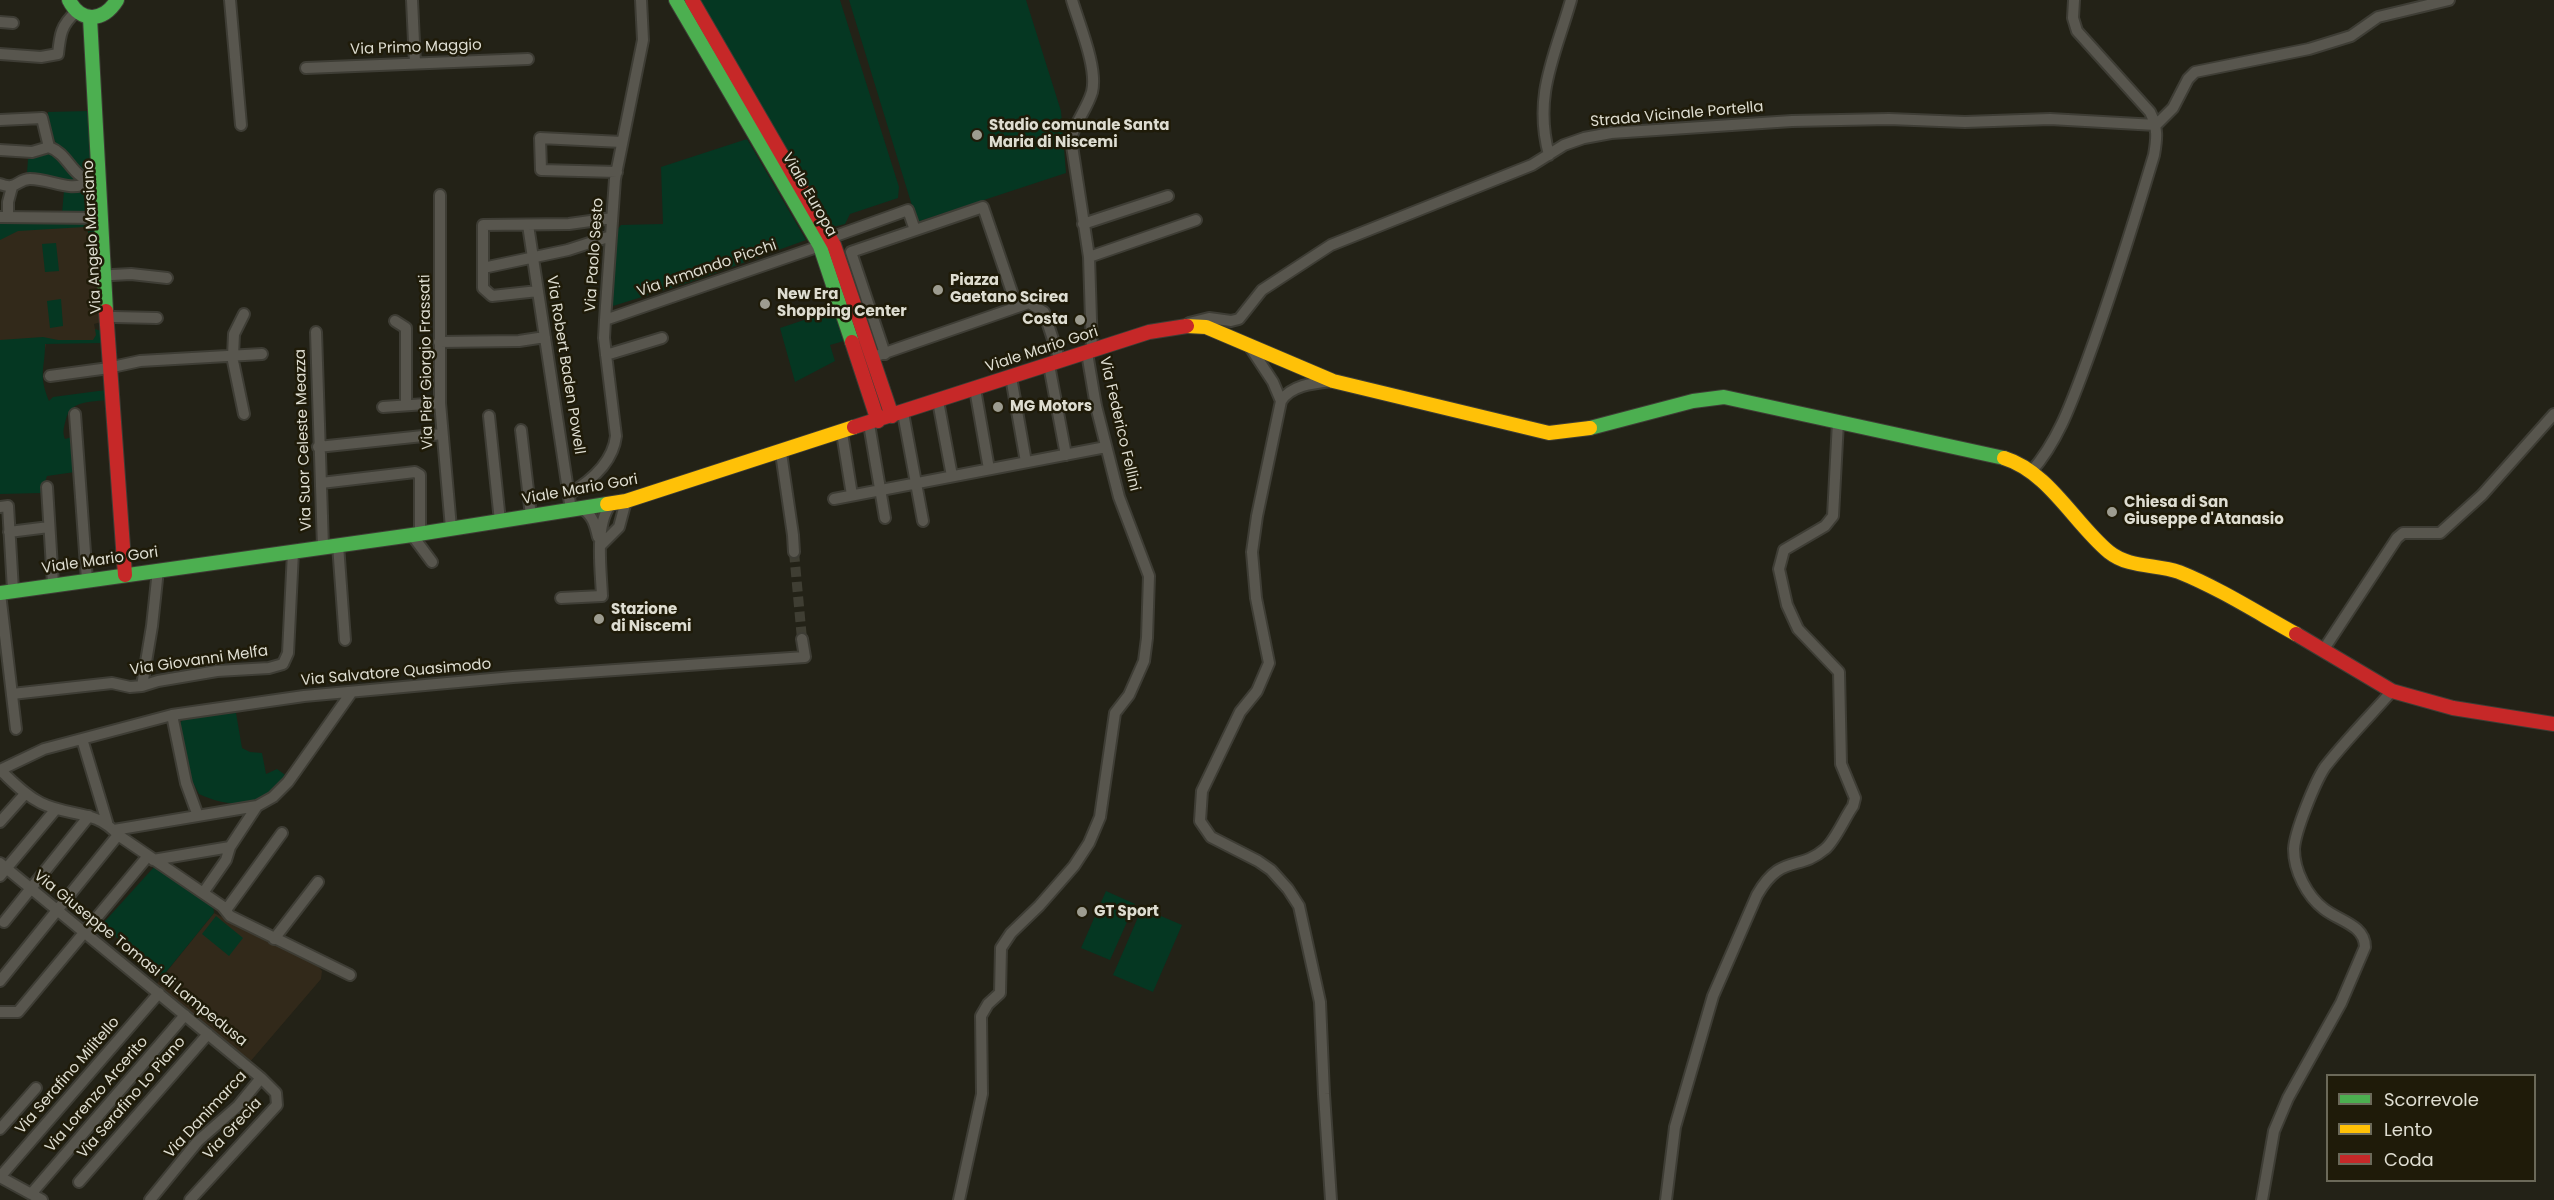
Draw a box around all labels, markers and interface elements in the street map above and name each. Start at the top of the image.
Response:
street label: Via Primo Maggio [350,37,482,59]
street label: Strada Vicinale Portella [1590,98,1764,132]
place label: Stadio comunale Santa Maria di Niscemi [989,117,1169,152]
marker: Stadio comunale Santa Maria di Niscemi [970,128,984,142]
street label: Viale Europa [778,150,840,240]
street label: Via Angelo Marsiano [80,160,106,314]
street label: Via Paolo Sesto [582,197,608,313]
street label: Via Armando Picchi [635,237,779,301]
place label: Piazza Gaetano Scirea [950,272,1069,307]
street label: Via Pier Giorgio Frassati [416,274,438,450]
street label: Via Robert Baden Powell [542,274,588,456]
marker: Piazza Gaetano Scirea [931,283,945,297]
place label: New Era Shopping Center [777,286,907,321]
marker: New Era Shopping Center [758,297,772,311]
place label: Costa [1022,311,1068,329]
marker: Costa [1073,313,1087,327]
street label: Viale Mario Gori [983,323,1101,377]
street label: Via Suor Celeste Meazza [292,349,316,531]
street label: Via Federico Fellini [1095,355,1143,493]
place label: MG Motors [1010,398,1092,416]
marker: MG Motors [991,400,1005,414]
street label: Viale Mario Gori [521,471,639,509]
place label: Chiesa di San Giuseppe d'Atanasio [2124,494,2284,529]
marker: Chiesa di San Giuseppe d'Atanasio [2105,505,2119,519]
street label: Viale Mario Gori [41,544,159,578]
place label: Stazione di Niscemi [611,601,691,636]
marker: Stazione di Niscemi [592,612,606,626]
street label: Via Giovanni Melfa [129,642,269,680]
street label: Via Salvatore Quasimodo [300,656,492,690]
street label: Via Giuseppe Tomasi di Lampedusa [30,867,250,1051]
place label: GT Sport [1094,903,1159,921]
marker: GT Sport [1075,905,1089,919]
street label: Via Serafino Militello [12,1014,124,1138]
street label: Via Lorenzo Arcerito [42,1033,152,1157]
street label: Via Serafino Lo Piano [74,1033,190,1163]
street label: Via Danimarca [161,1068,251,1162]
legend [2326,1074,2536,1182]
text: Scorrevole [2384,1087,2479,1112]
street label: Via Grecia [200,1095,266,1163]
text: Lento [2384,1117,2433,1142]
text: Coda [2384,1147,2434,1172]

